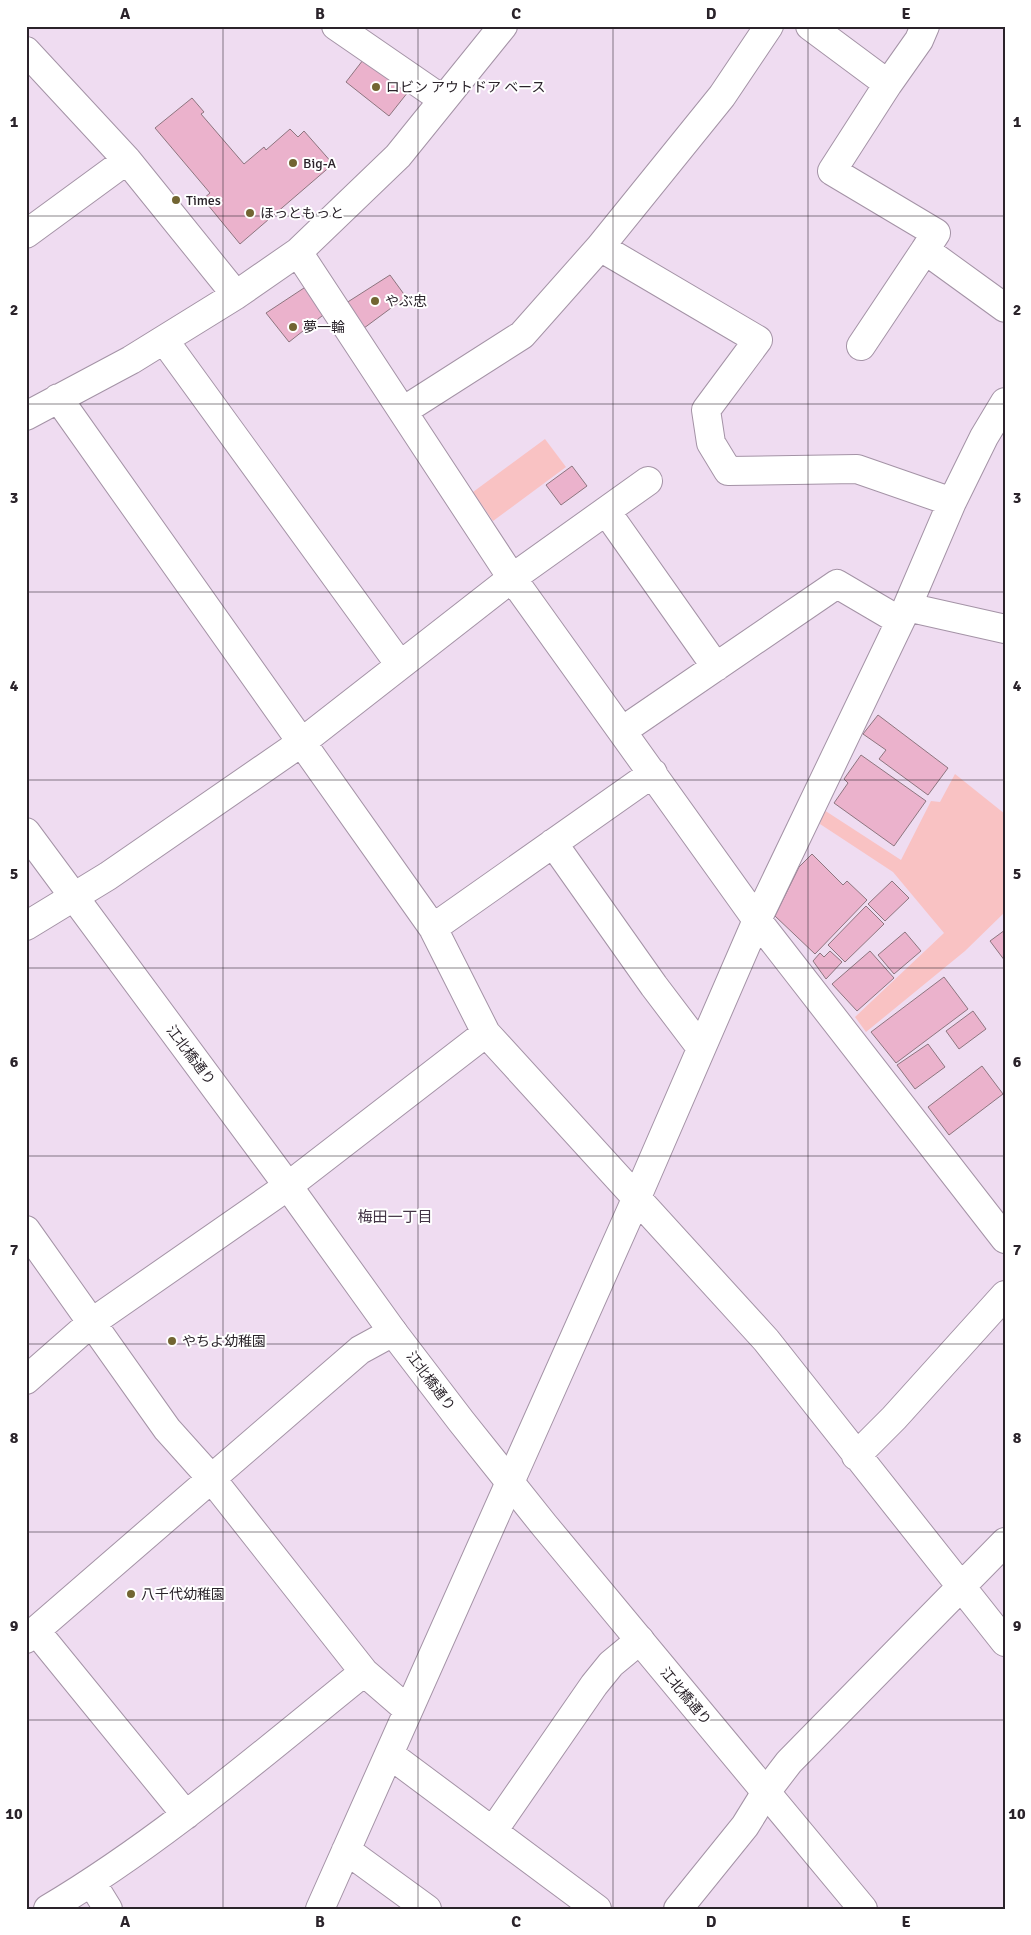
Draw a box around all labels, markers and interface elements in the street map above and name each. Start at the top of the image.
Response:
text: A [120,4,131,24]
text: B [315,4,325,24]
text: C [511,4,521,24]
text: D [706,4,717,24]
text: E [901,4,911,24]
place label: ロビン アウトドア ベース [386,79,545,96]
marker: ロビン アウトドア ベース [370,81,382,93]
text: 1 [10,112,19,132]
text: 1 [1013,112,1022,132]
place label: Big-A [303,155,337,172]
marker: Big-A [287,157,299,169]
place label: Times [186,192,221,209]
marker: Times [170,194,182,206]
place label: ほっともっと [260,205,344,222]
marker: ほっともっと [244,207,256,219]
place label: やぶ忠 [385,293,427,310]
marker: やぶ忠 [369,295,381,307]
text: 2 [10,300,18,320]
text: 2 [1013,300,1021,320]
place label: 夢一輪 [303,319,345,336]
marker: 夢一輪 [287,321,299,333]
text: 3 [10,488,18,508]
text: 3 [1013,488,1021,508]
text: 4 [10,676,19,696]
text: 4 [1013,676,1022,696]
text: 5 [10,864,18,884]
text: 5 [1013,864,1021,884]
street label: 江北橋通り [163,1022,218,1088]
text: 6 [10,1052,19,1072]
text: 6 [1013,1052,1022,1072]
district label: 梅田一丁目 [357,1208,433,1226]
text: 7 [10,1240,19,1260]
text: 7 [1013,1240,1022,1260]
place label: やちよ幼稚園 [182,1333,266,1350]
marker: やちよ幼稚園 [166,1335,178,1347]
street label: 江北橋通り [403,1348,458,1414]
text: 8 [10,1428,19,1448]
text: 8 [1013,1428,1022,1448]
place label: 八千代幼稚園 [141,1586,225,1603]
marker: 八千代幼稚園 [125,1588,137,1600]
text: 9 [10,1616,19,1636]
text: 9 [1013,1616,1022,1636]
street label: 江北橋通り [657,1664,715,1729]
text: 10 [5,1804,23,1824]
text: 10 [1008,1804,1026,1824]
text: A [120,1912,131,1932]
text: B [315,1912,325,1932]
text: C [511,1912,521,1932]
text: D [706,1912,717,1932]
text: E [901,1912,911,1932]

